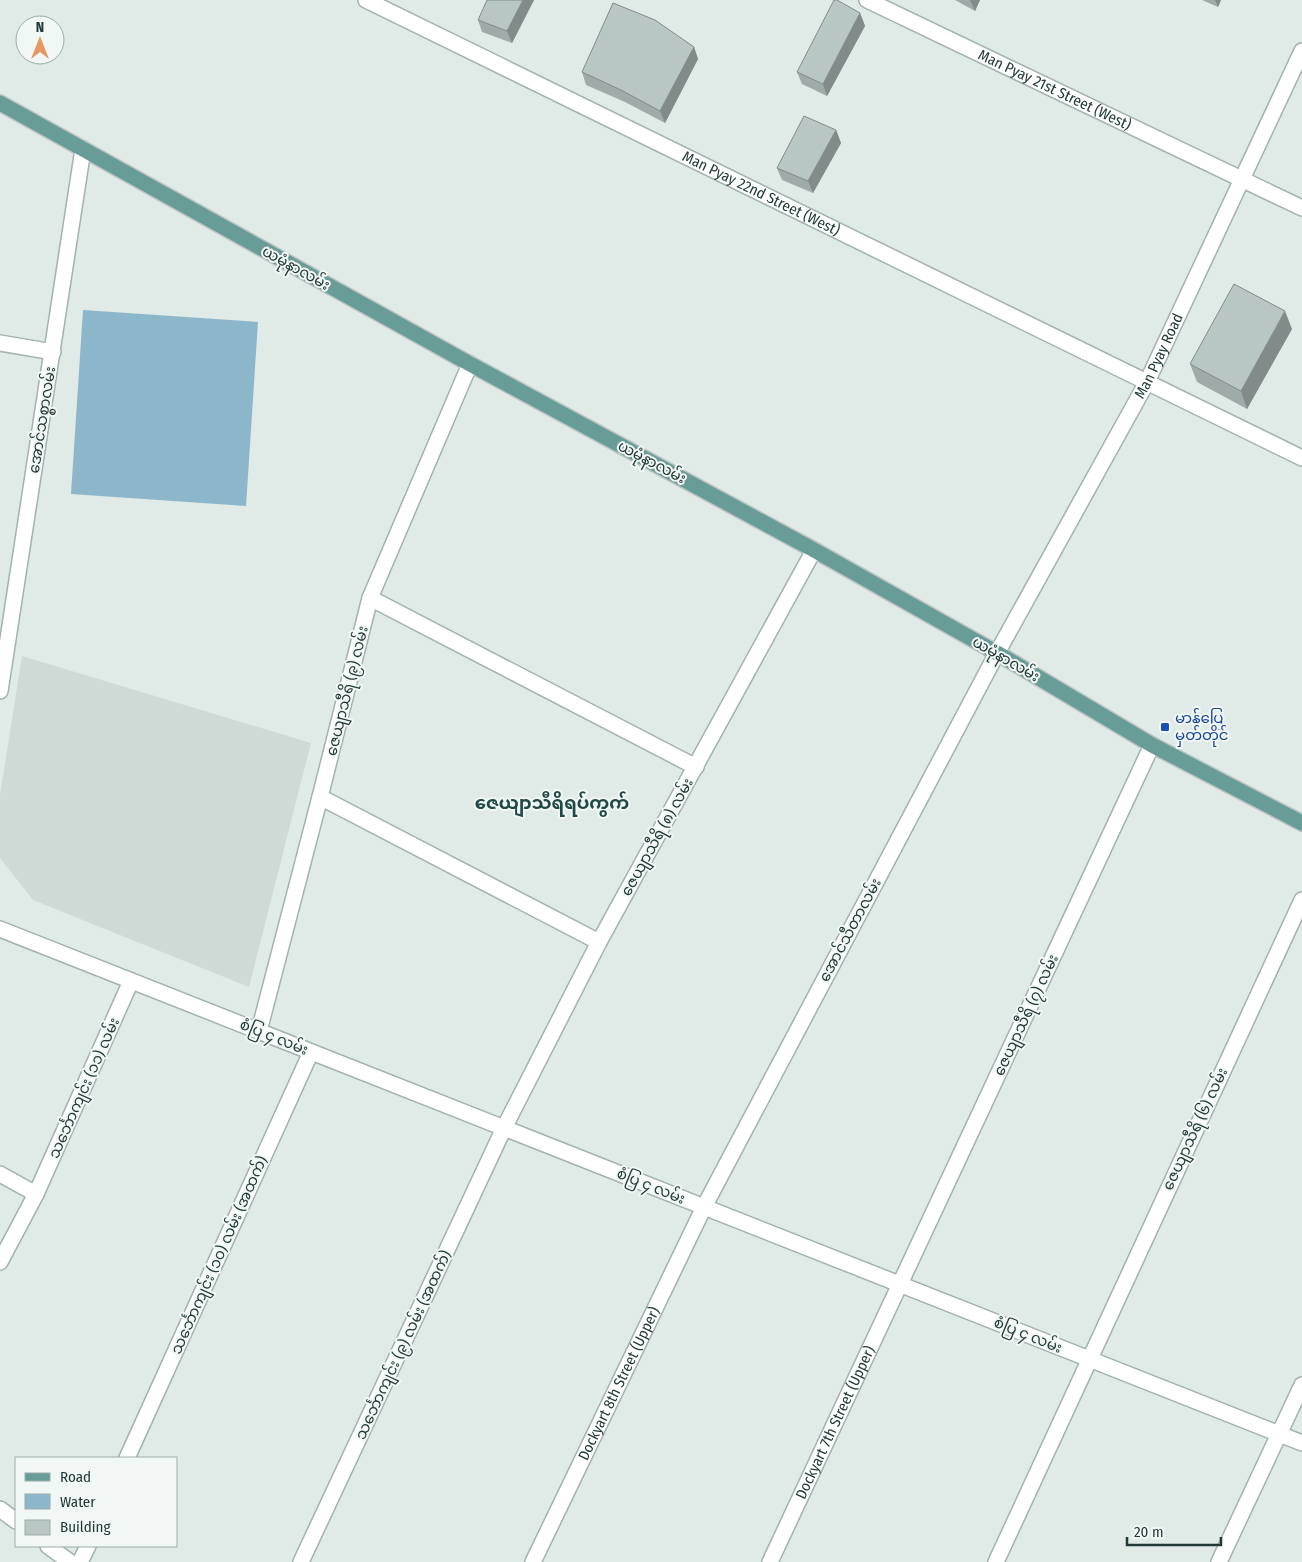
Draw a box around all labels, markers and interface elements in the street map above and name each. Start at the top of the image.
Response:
north arrow [15,15,65,65]
text: N [36,19,44,36]
street label: Man Pyay 21st Street (West) [975,46,1134,134]
street label: Man Pyay 22nd Street (West) [680,147,843,240]
street label: ယမုံနာလမ်း [258,241,333,297]
street label: Man Pyay Road [1131,311,1187,402]
street label: အောင်သစ္စာလမ်း [24,365,63,475]
street label: ယမုံနာလမ်း [613,436,690,490]
street label: ဇေယျာသီရိ (၉) လမ်း [321,624,375,759]
street label: ယမုံနာလမ်း [968,632,1043,688]
place label: မာန်ပြေ မှတ်တိုင် [1175,708,1229,747]
marker: မာန်ပြေ မှတ်တိုင် [1159,721,1171,733]
street label: ဇေယျာသီရိ (၈) လမ်း [616,774,700,901]
district label: ဇေယျာသီရိရပ်ကွက် [475,791,629,818]
street label: အောင်သီတာလမ်း [814,875,885,985]
street label: ဇေယျာသီရိ (၇) လမ်း [989,951,1065,1080]
street label: သင်္ဘောကျင်း (၁၁) လမ်း [44,1014,126,1162]
street label: စံပြ ၄ လမ်း [236,1014,311,1062]
street label: ဇေယျာသီရိ (၆) လမ်း [1158,1064,1234,1194]
street label: သင်္ဘောကျင်း (၁၀) လမ်း (အထက်) [166,1153,274,1358]
street label: စံပြ ၄ လမ်း [613,1163,688,1211]
street label: သင်္ဘောကျင်း (၉) လမ်း (အထက်) [350,1247,458,1444]
street label: Dockyart 8th Street (Upper) [574,1304,664,1463]
street label: စံပြ ၄ လမ်း [990,1312,1065,1360]
street label: Dockyart 7th Street (Upper) [792,1343,879,1502]
legend [15,1457,178,1547]
text: Road [60,1468,91,1486]
text: Water [60,1493,96,1511]
scale bar [1127,1514,1221,1546]
text: Building [60,1518,111,1536]
text: 20 m [1134,1523,1164,1541]

